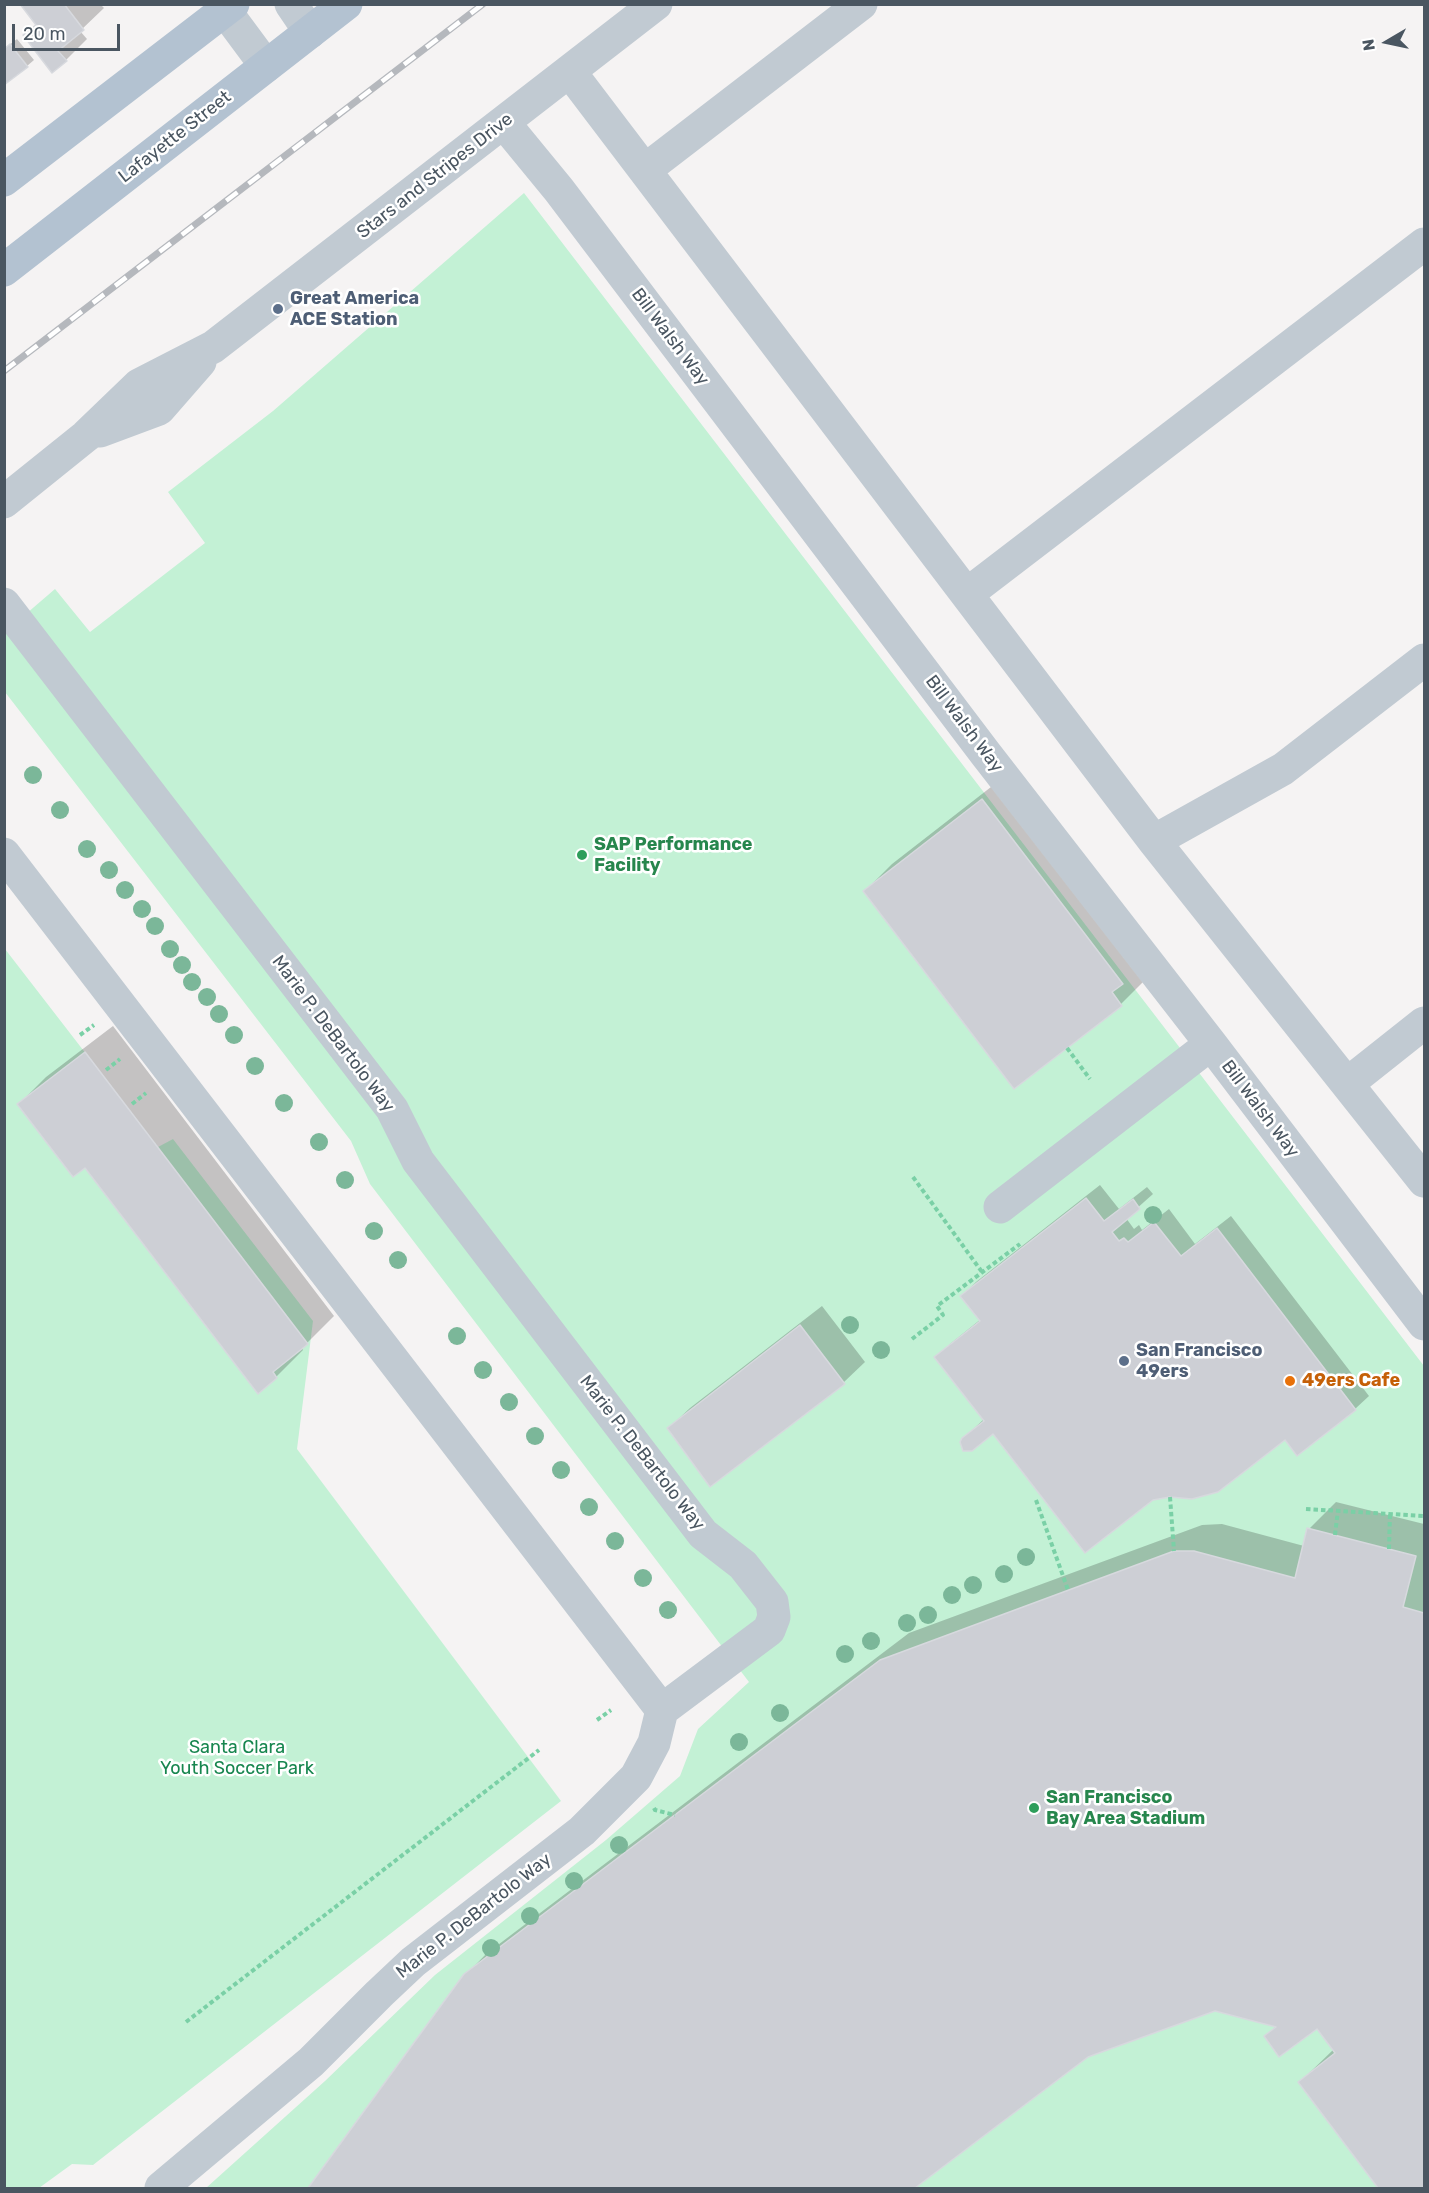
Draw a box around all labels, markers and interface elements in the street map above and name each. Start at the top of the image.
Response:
scale bar [15,12,123,50]
north arrow [1357,12,1417,72]
text: 20 m [23,23,65,45]
text: N [1358,38,1379,52]
street label: Lafayette Street [114,86,236,188]
street label: Stars and Stripes Drive [353,108,517,244]
street label: Bill Walsh Way [626,284,714,390]
place label: Great America ACE Station [290,288,419,330]
marker: Great America ACE Station [271,302,285,316]
street label: Bill Walsh Way [920,671,1008,777]
place label: SAP Performance Facility [594,834,753,876]
marker: SAP Performance Facility [575,848,589,862]
street label: Marie P. DeBartolo Way [267,951,399,1117]
street label: Bill Walsh Way [1216,1056,1304,1162]
place label: San Francisco 49ers [1136,1340,1262,1382]
marker: San Francisco 49ers [1117,1354,1131,1368]
place label: 49ers Cafe [1302,1370,1400,1392]
street label: Marie P. DeBartolo Way [575,1371,709,1535]
marker: 49ers Cafe [1283,1374,1297,1388]
park label: Santa Clara Youth Soccer Park [160,1737,314,1780]
place label: San Francisco Bay Area Stadium [1046,1787,1205,1830]
marker: San Francisco Bay Area Stadium [1027,1801,1041,1815]
street label: Marie P. DeBartolo Way [392,1849,556,1983]

